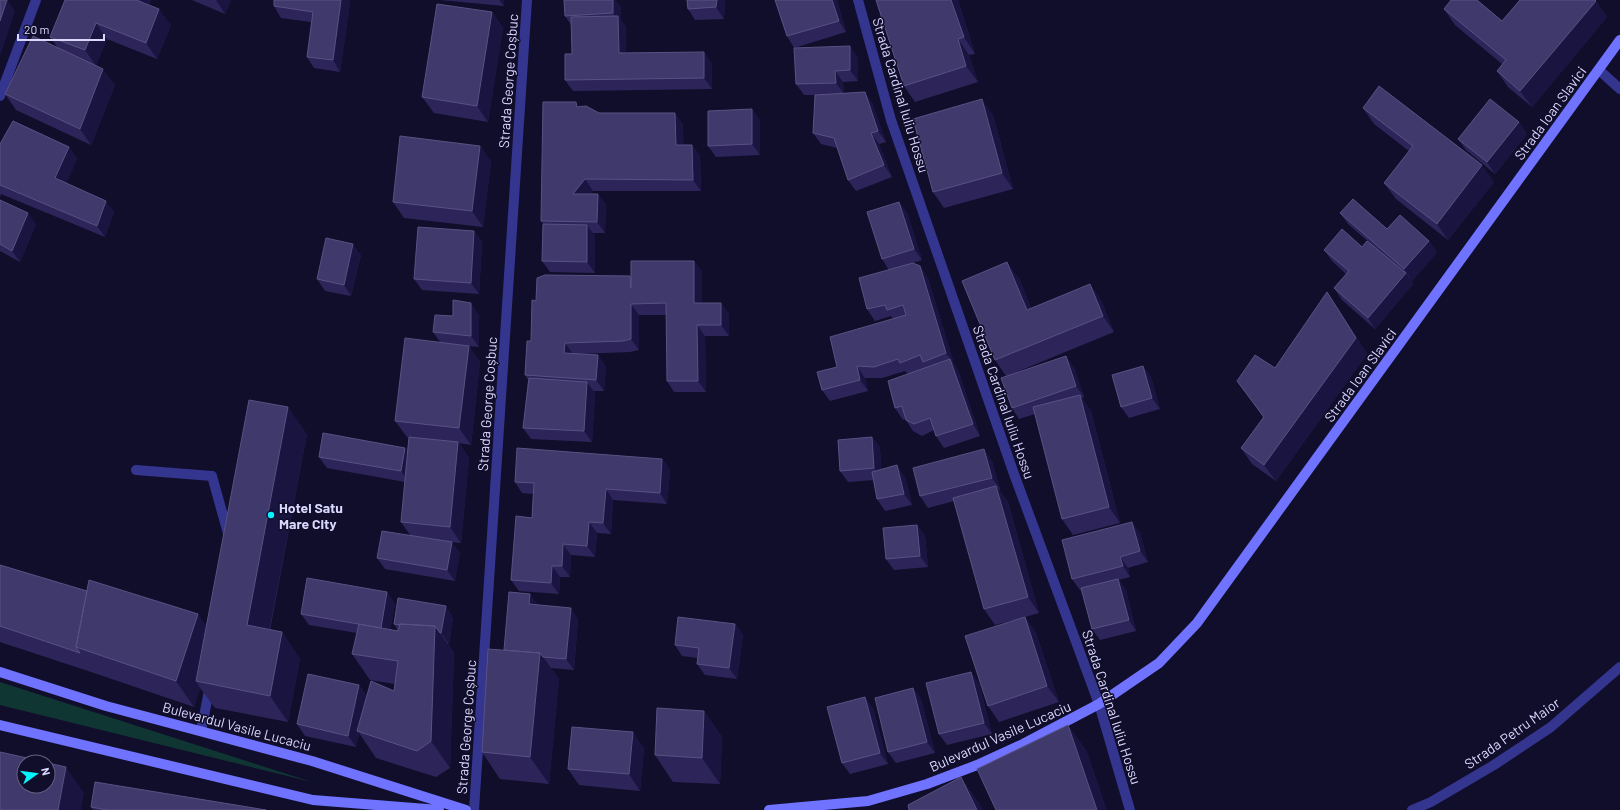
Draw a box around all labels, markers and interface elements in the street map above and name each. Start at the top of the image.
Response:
street label: Strada George Coșbuc [495,13,521,149]
street label: Strada Cardinal Iuliu Hossu [869,15,933,175]
scale bar [18,16,104,42]
text: 20 m [24,22,50,36]
street label: Strada Ioan Slavici [1510,63,1590,163]
street label: Strada Cardinal Iuliu Hossu [970,323,1038,481]
street label: Strada Ioan Slavici [1320,325,1400,425]
street label: Strada George Coșbuc [474,336,500,472]
place label: Hotel Satu Mare City [279,499,343,532]
marker: Hotel Satu Mare City [266,510,276,520]
street label: Strada Cardinal Iuliu Hossu [1079,628,1145,786]
street label: Strada George Coșbuc [453,659,479,795]
street label: Strada Petru Maior [1461,694,1563,772]
street label: Bulevardul Vasile Lucaciu [927,697,1073,775]
street label: Bulevardul Vasile Lucaciu [161,698,313,754]
north arrow [16,754,56,794]
text: N [39,766,53,777]

